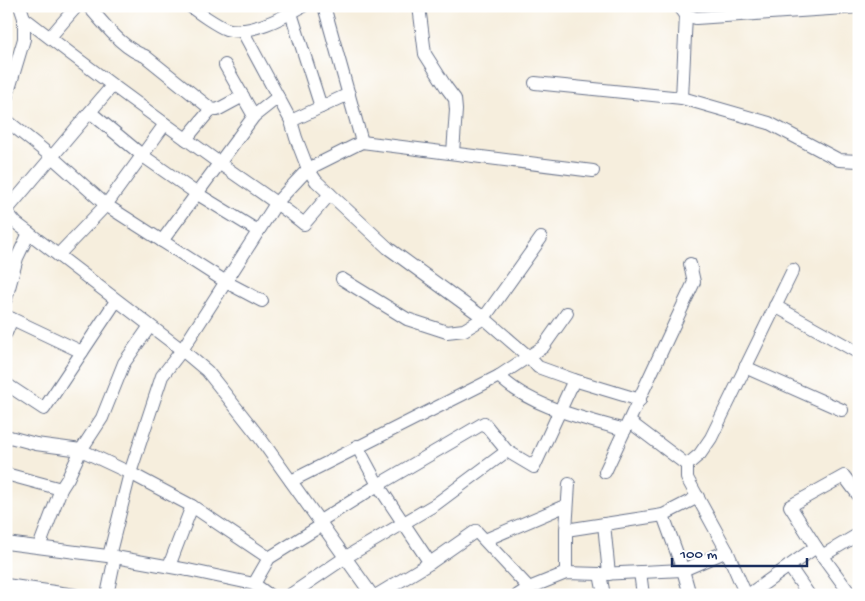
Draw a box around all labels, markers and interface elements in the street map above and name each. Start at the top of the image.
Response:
scale bar [672,536,808,568]
text: 100 m [679,546,718,564]

